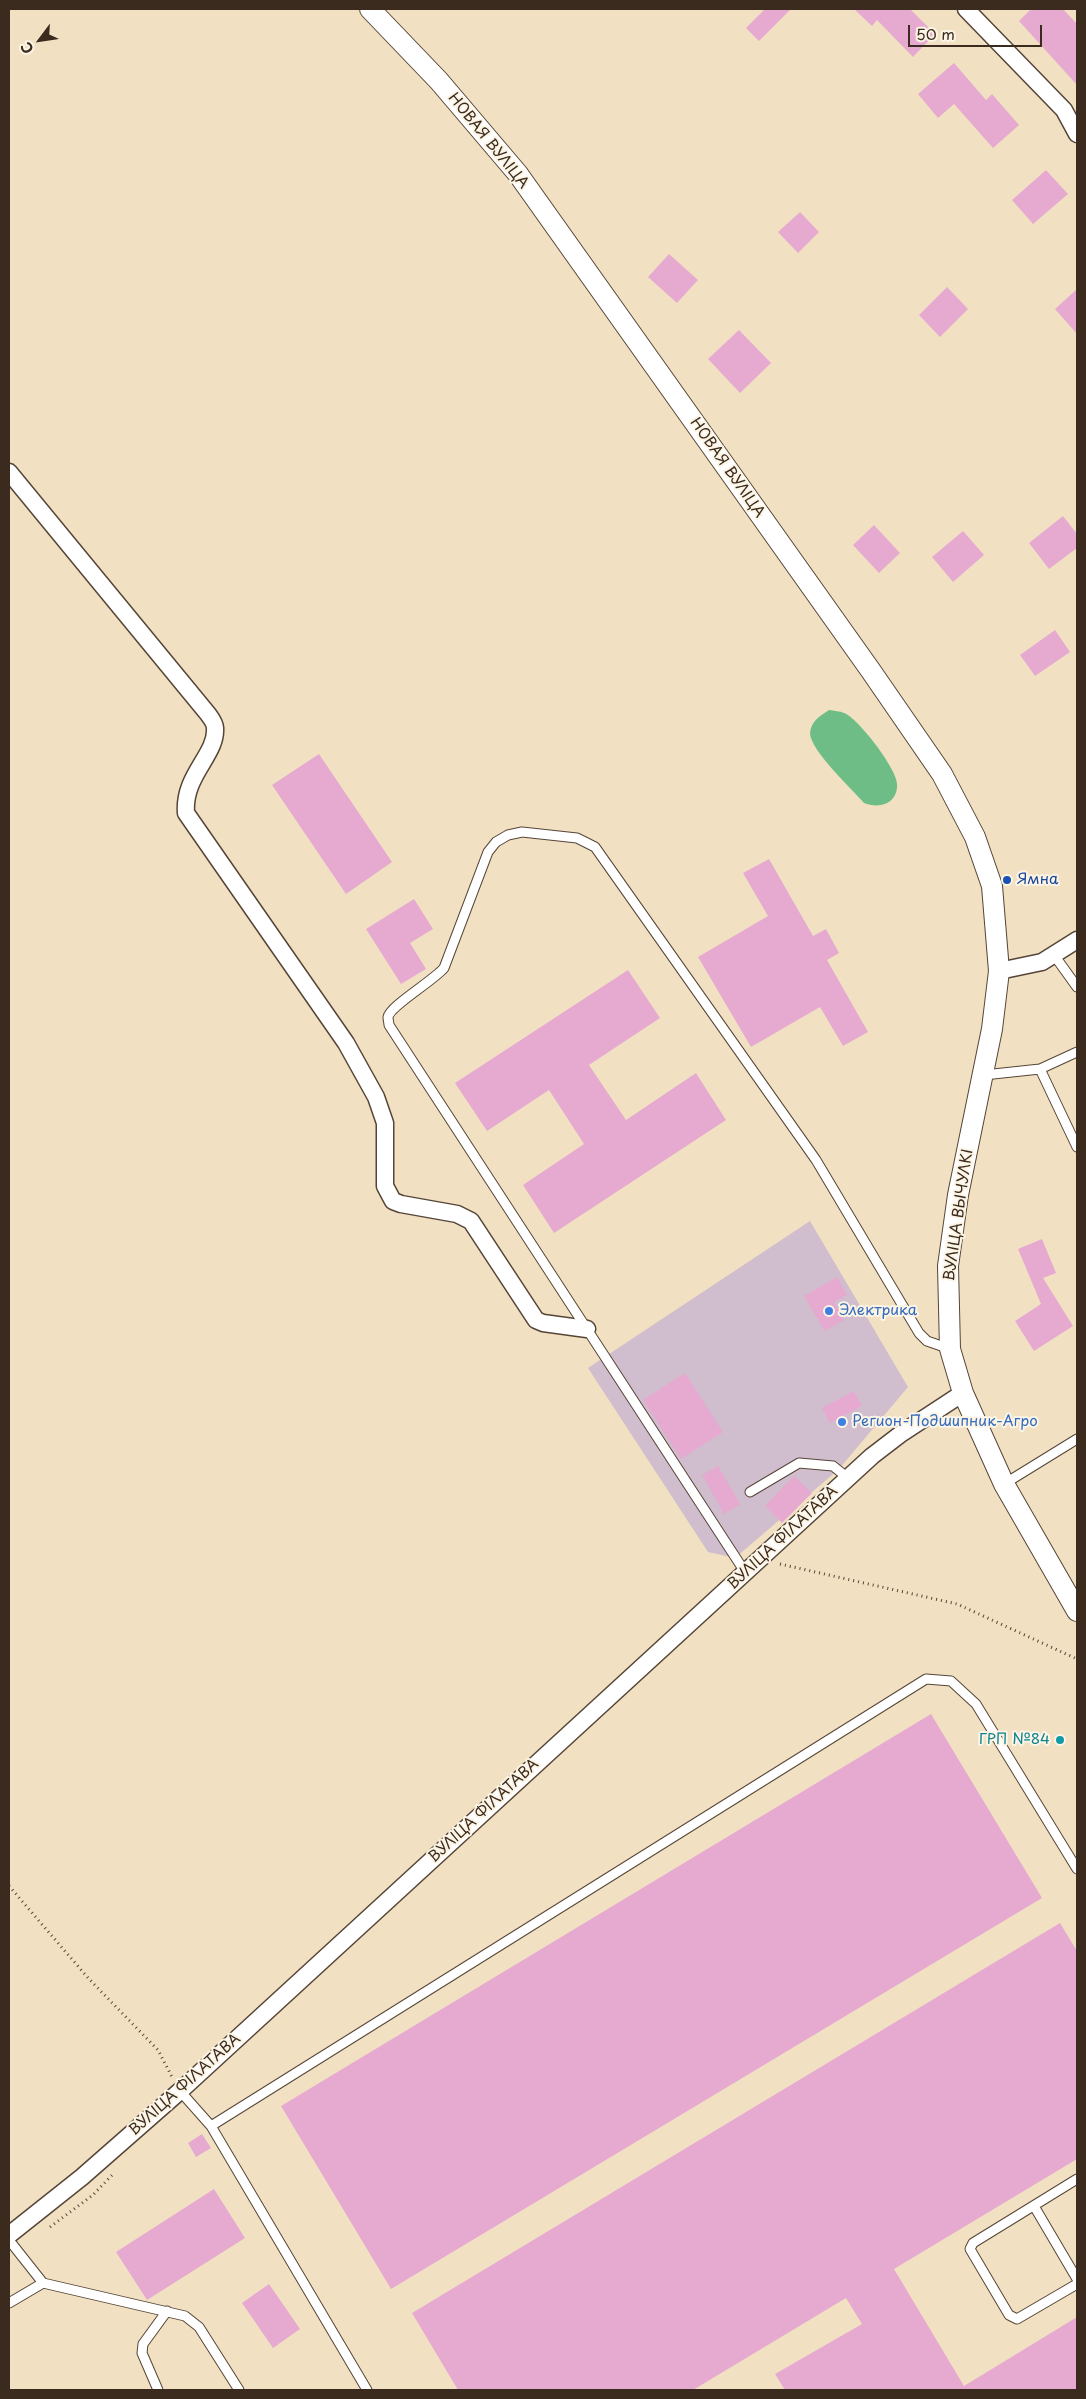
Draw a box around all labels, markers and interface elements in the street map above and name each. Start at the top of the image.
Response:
north arrow [15,15,65,65]
scale bar [911,15,1045,47]
text: 50 m [916,22,955,45]
text: С [15,38,38,58]
street label: НОВАЯ ВУЛІЦА [444,90,532,192]
street label: НОВАЯ ВУЛІЦА [686,415,768,521]
place label: Ямна [1017,871,1058,889]
marker: Ямна [1001,874,1013,886]
street label: ВУЛІЦА ВЫЧУЛКІ [941,1148,977,1282]
place label: Электрика [839,1302,917,1320]
marker: Электрика [823,1305,835,1317]
place label: Регион-Подшипник-Агро [852,1413,1038,1431]
marker: Регион-Подшипник-Агро [836,1416,848,1428]
street label: ВУЛІЦА ФІЛАТАВА [724,1482,842,1594]
place label: ГРП №84 [979,1731,1050,1749]
marker: ГРП №84 [1054,1734,1066,1746]
street label: ВУЛІЦА ФІЛАТАВА [425,1755,543,1867]
street label: ВУЛІЦА ФІЛАТАВА [126,2030,244,2140]

